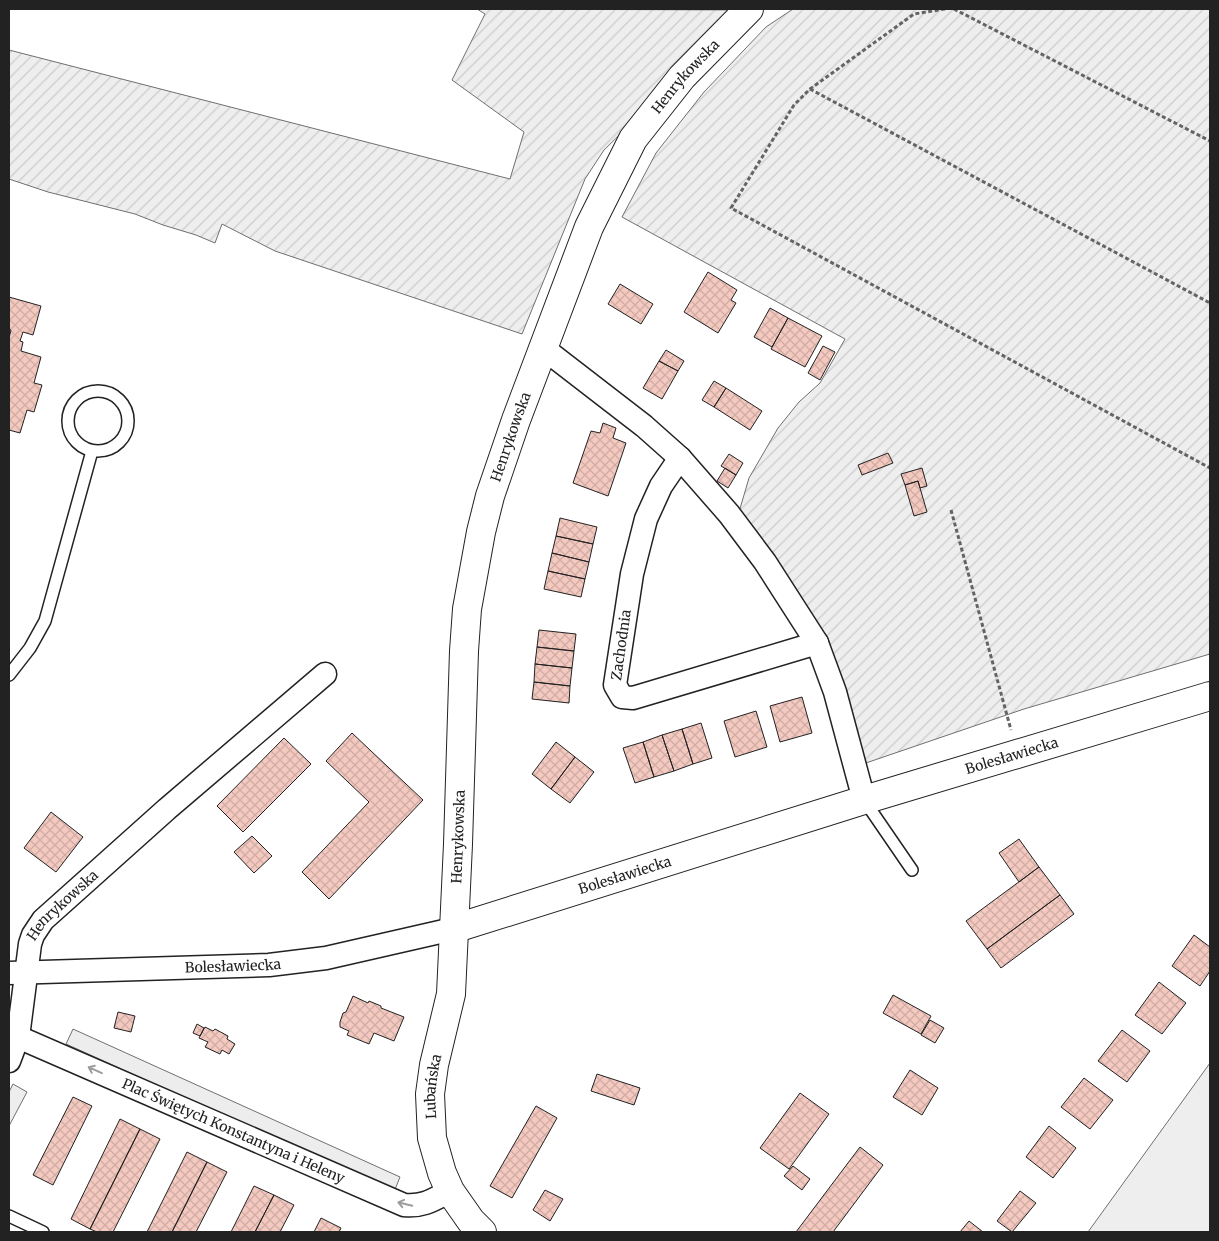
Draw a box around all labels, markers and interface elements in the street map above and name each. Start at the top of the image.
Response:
street label: Henrykowska [648,35,723,117]
street label: Henrykowska [487,389,535,484]
street label: Zachodnia [607,608,635,682]
street label: Bolesławiecka [963,733,1061,778]
street label: Henrykowska [447,789,469,884]
street label: Bolesławiecka [576,852,674,898]
street label: Henrykowska [23,866,102,944]
street label: Bolesławiecka [185,955,282,977]
street label: Lubańska [421,1052,445,1119]
one-way arrow [88,1065,103,1075]
street label: Plac Świętych Konstantyna i Heleny [119,1074,348,1187]
one-way arrow [397,1199,413,1208]

